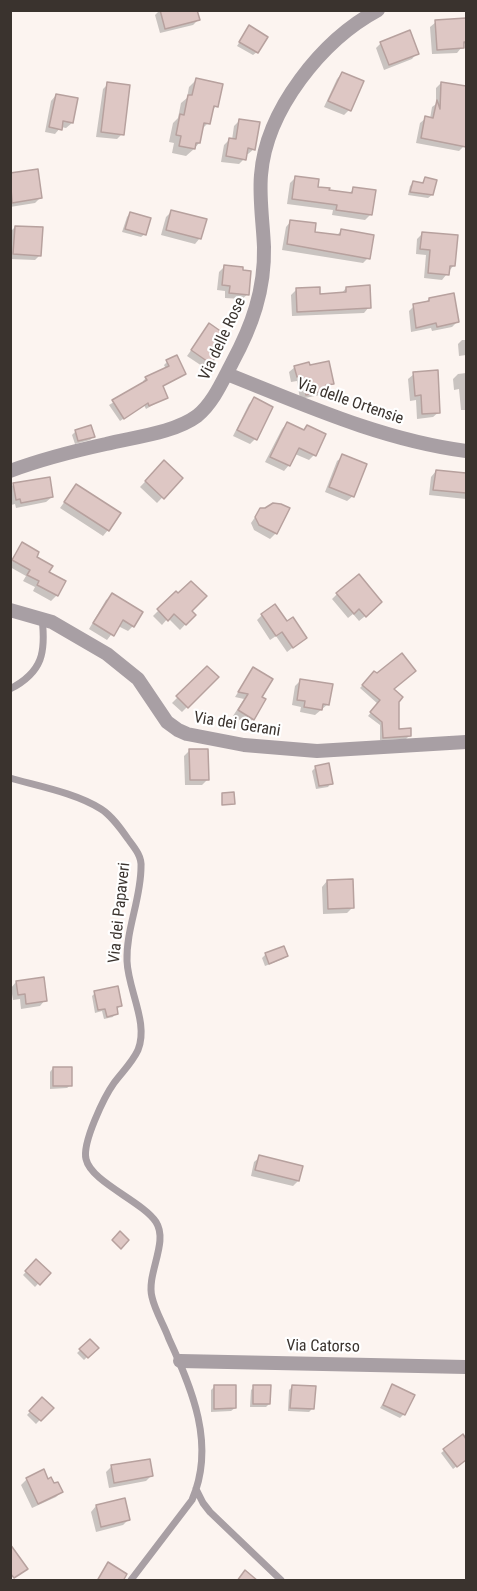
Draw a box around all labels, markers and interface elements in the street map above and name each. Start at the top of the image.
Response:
street label: Via delle Rose [195,294,251,384]
street label: Via delle Ortensie [294,375,406,429]
street label: Via dei Gerani [192,709,282,741]
street label: Via dei Papaveri [105,862,135,964]
street label: Via Catorso [286,1337,360,1357]

